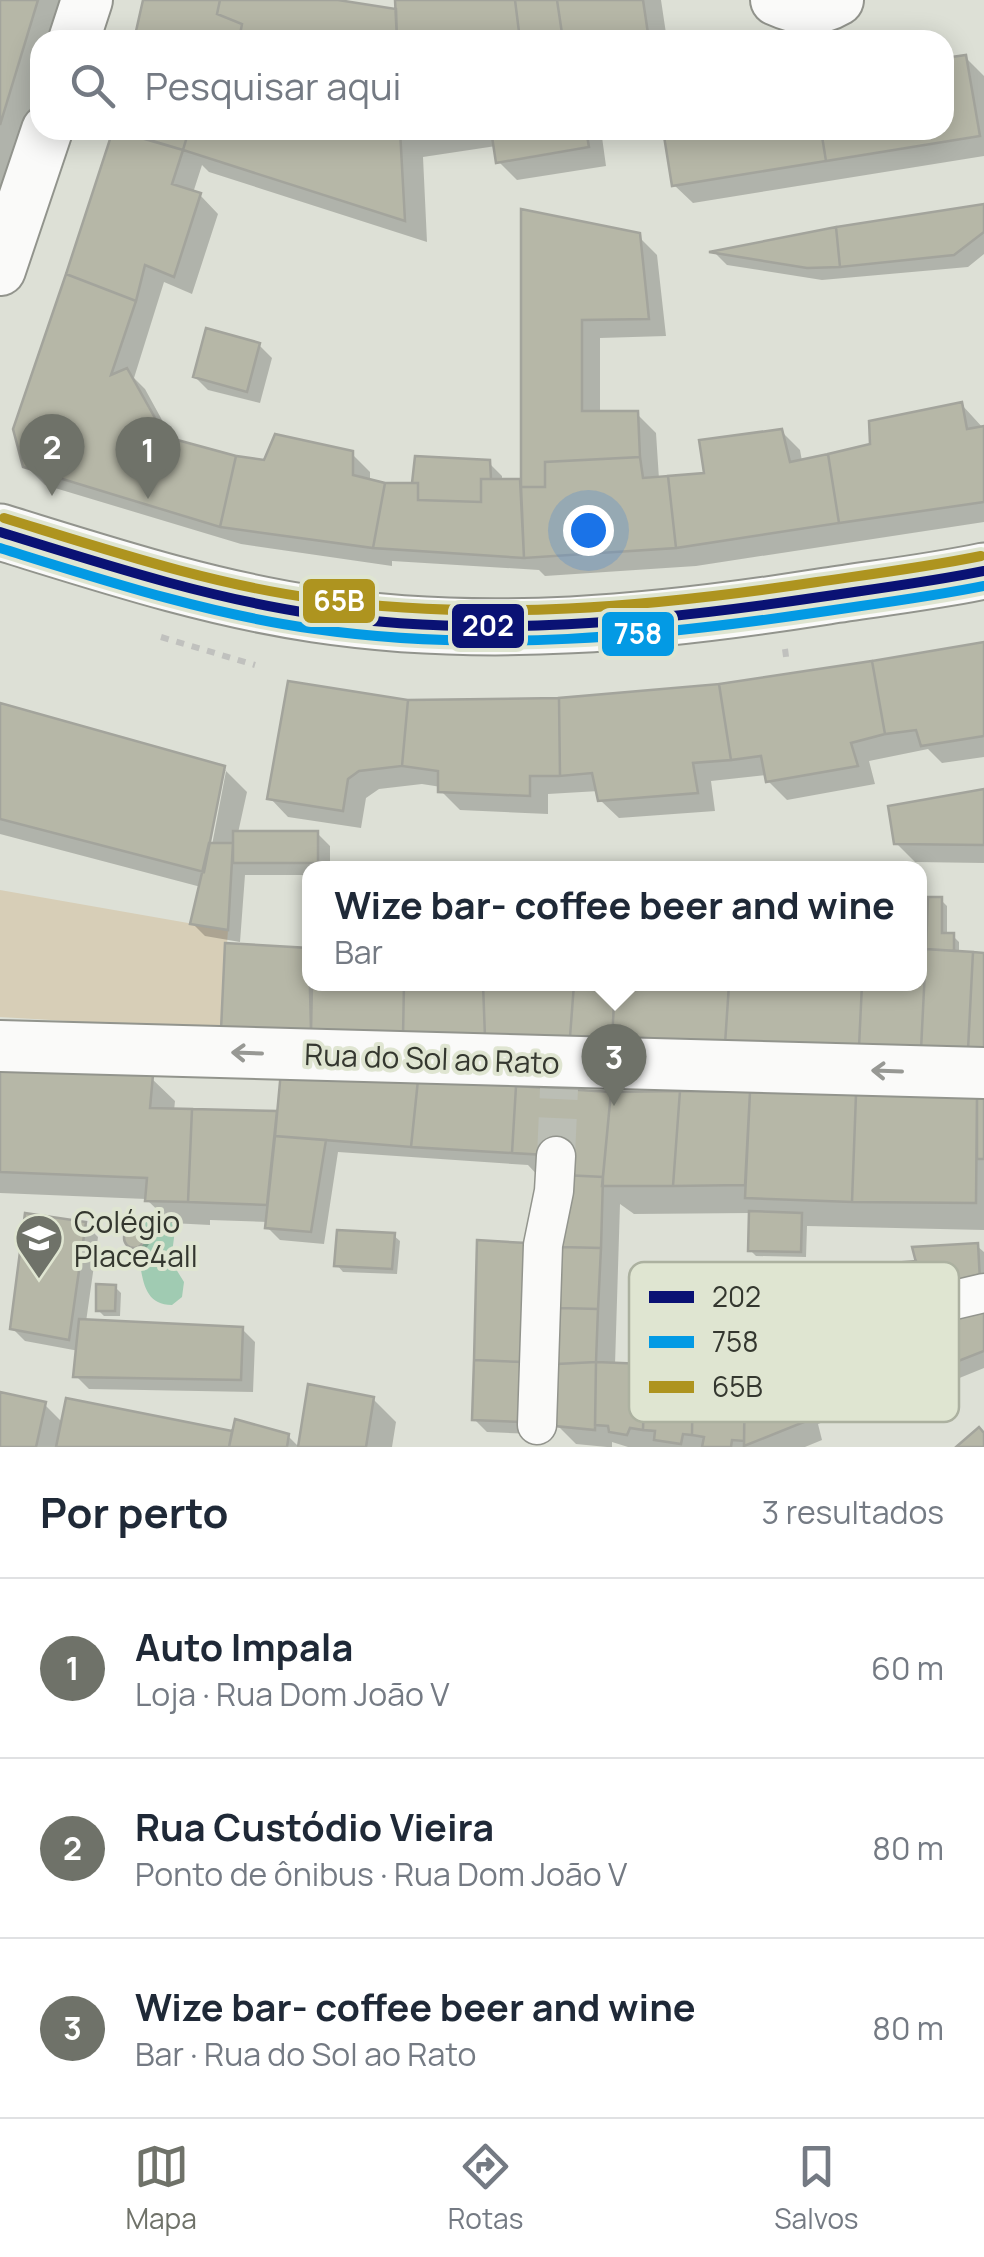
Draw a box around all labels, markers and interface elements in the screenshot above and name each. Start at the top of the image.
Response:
search box [30,30,954,140]
icon: search [65,58,120,113]
text: Pesquisar aqui [145,59,401,111]
pin: 2 [20,414,84,496]
pin: 1 [116,416,180,499]
your location [563,505,614,556]
line badge: 65B [301,577,377,625]
text: 65B [313,581,365,619]
line badge: 202 [450,602,526,650]
text: 202 [462,606,514,644]
line badge: 758 [600,610,676,658]
text: 758 [614,614,662,652]
popup [302,861,927,991]
text: Wize bar- coffee beer and wine [334,878,895,930]
text: Bar [334,930,383,974]
pin: 3 [582,1024,646,1106]
street label: Rua do Sol ao Rato [304,1033,560,1083]
one-way arrow [231,1043,263,1062]
one-way arrow [871,1061,903,1080]
place label: Colégio Place4all [74,1201,198,1276]
school or university icon: Colégio Place4all [13,1212,65,1280]
legend [629,1262,959,1422]
text: 202 [712,1277,761,1315]
text: 758 [712,1322,758,1360]
text: 65B [712,1367,763,1405]
text: Por perto [40,1483,228,1541]
text: 3 resultados [762,1490,944,1534]
text: Auto Impala [135,1620,353,1672]
text: 1 [65,1646,80,1690]
text: 60 m [871,1646,944,1690]
text: Loja · Rua Dom João V [135,1672,450,1716]
text: Rua Custódio Vieira [135,1800,494,1852]
text: 2 [63,1826,82,1870]
text: 80 m [872,1826,944,1870]
text: Ponto de ônibus · Rua Dom João V [135,1852,627,1896]
text: Wize bar- coffee beer and wine [135,1980,696,2032]
text: 3 [63,2006,82,2050]
text: 80 m [872,2006,944,2050]
text: Bar · Rua do Sol ao Rato [135,2032,476,2076]
tab: Mapa [125,2139,197,2237]
tab: Rotas [448,2139,523,2237]
tab: Salvos [774,2139,859,2237]

